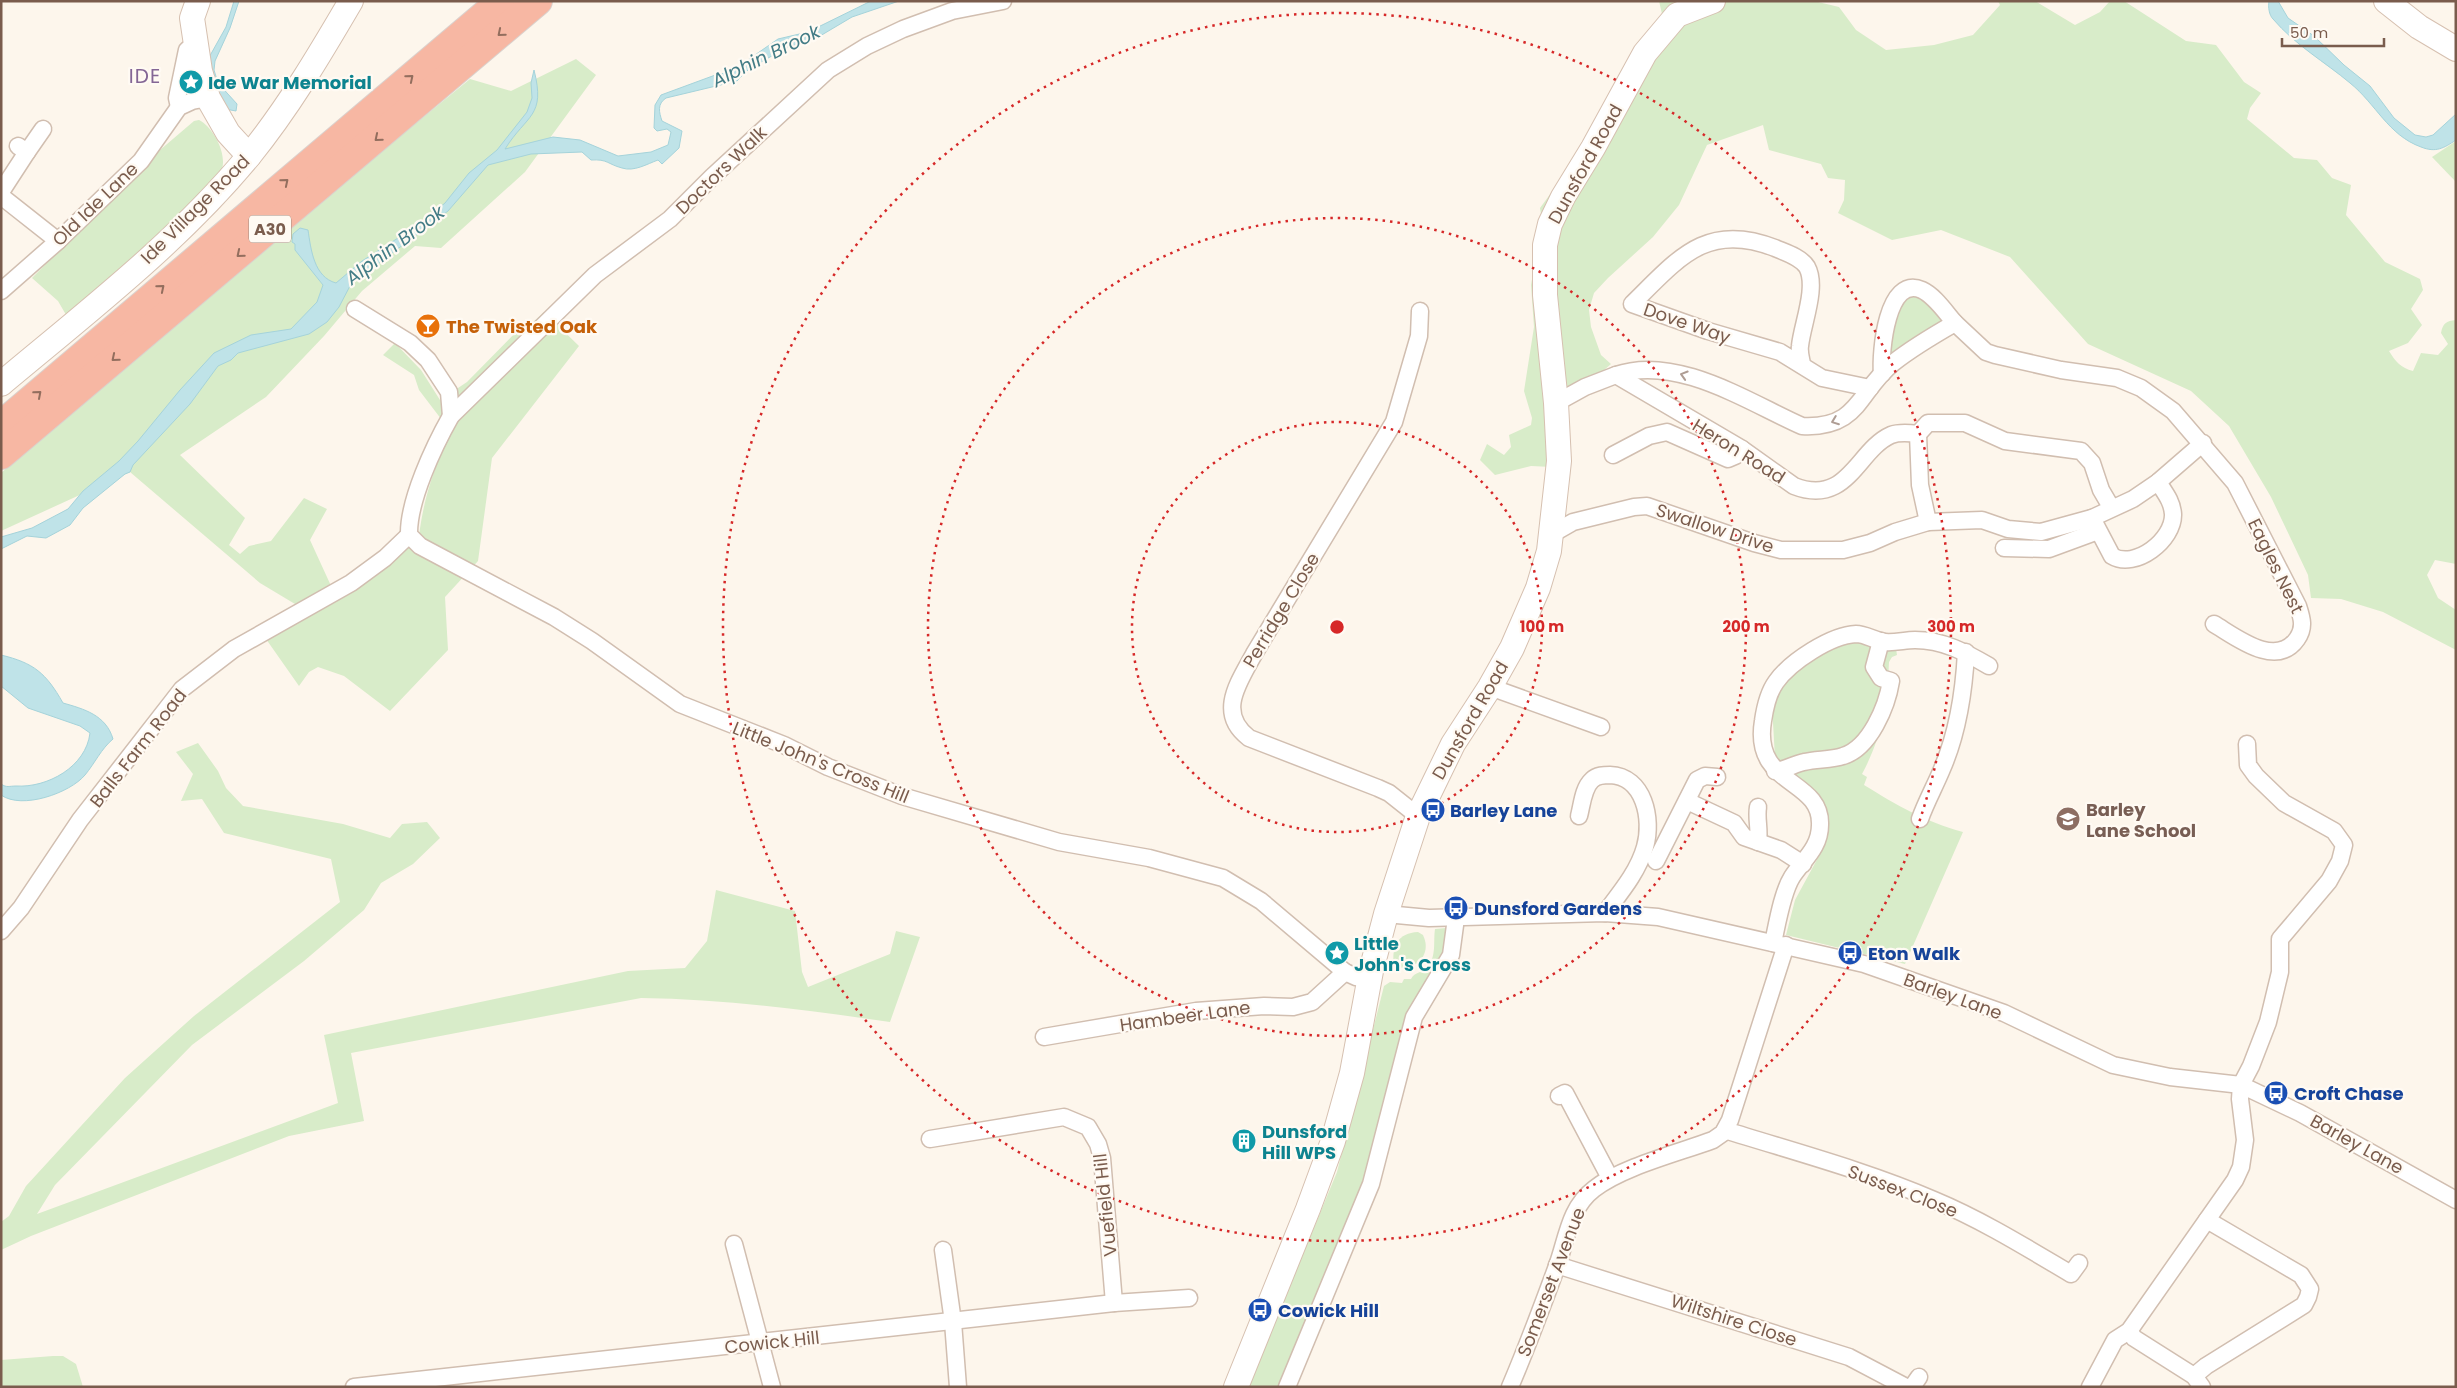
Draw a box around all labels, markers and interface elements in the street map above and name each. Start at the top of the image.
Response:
scale bar [2282,15,2384,47]
water label: Alphin Brook [706,18,826,94]
text: 50 m [2290,22,2328,43]
one-way arrow [498,27,507,36]
district label: IDE [129,62,161,90]
place icon: Ide War Memorial [178,69,204,95]
place label: Ide War Memorial [208,70,372,95]
one-way arrow [404,75,413,84]
street label: Dunsford Road [1542,100,1628,228]
street label: Doctors Walk [670,120,773,220]
one-way arrow [374,133,383,142]
street label: Ide Village Road [135,149,255,269]
street label: Old Ide Lane [46,157,144,251]
one-way arrow [280,179,289,188]
water label: Alphin Brook [339,198,451,292]
road number: A30 [249,215,291,242]
one-way arrow [236,248,245,257]
one-way arrow [156,284,165,293]
street label: Dove Way [1640,296,1734,350]
bar icon: The Twisted Oak [415,313,441,339]
place label: The Twisted Oak [446,314,598,339]
one-way arrow [112,353,121,362]
one-way arrow [1681,371,1689,381]
one-way arrow [33,390,42,399]
street label: Heron Road [1688,413,1790,489]
one-way arrow [1832,415,1840,425]
street label: Swallow Drive [1653,497,1777,559]
street label: Eagles Nest [2242,514,2310,618]
street label: Perridge Close [1237,548,1325,672]
text: 100 m [1520,616,1564,637]
text: 200 m [1722,616,1770,637]
text: 300 m [1927,616,1975,637]
centre of rings [1328,618,1346,636]
street label: Dunsford Road [1426,656,1514,784]
street label: Balls Farm Road [84,683,192,813]
street label: Little John's Cross Hill [729,715,913,809]
bus stop icon: Barley Lane [1420,797,1446,823]
place label: Barley Lane School [2086,797,2196,843]
place label: Barley Lane [1450,798,1557,823]
school or university icon: Barley Lane School [2055,806,2081,832]
bus stop icon: Dunsford Gardens [1443,895,1469,921]
place label: Dunsford Gardens [1474,896,1642,921]
place label: Little John's Cross [1354,931,1471,977]
place icon: Little John's Cross [1324,940,1350,966]
bus stop icon: Eton Walk [1837,940,1863,966]
place label: Eton Walk [1868,941,1961,966]
street label: Barley Lane [1900,967,2006,1025]
street label: Hambeer Lane [1118,994,1252,1038]
bus stop icon: Croft Chase [2263,1080,2289,1106]
place label: Croft Chase [2294,1081,2404,1106]
street label: Barley Lane [2306,1108,2408,1180]
place label: Dunsford Hill WPS [1262,1119,1347,1165]
building icon: Dunsford Hill WPS [1231,1128,1257,1154]
street label: Vuefield Hill [1087,1152,1123,1258]
street label: Sussex Close [1844,1159,1962,1223]
street label: Somerset Avenue [1511,1204,1591,1360]
street label: Wiltshire Close [1668,1288,1800,1352]
bus stop icon: Cowick Hill [1247,1297,1273,1323]
place label: Cowick Hill [1278,1298,1379,1323]
street label: Cowick Hill [723,1325,821,1359]

